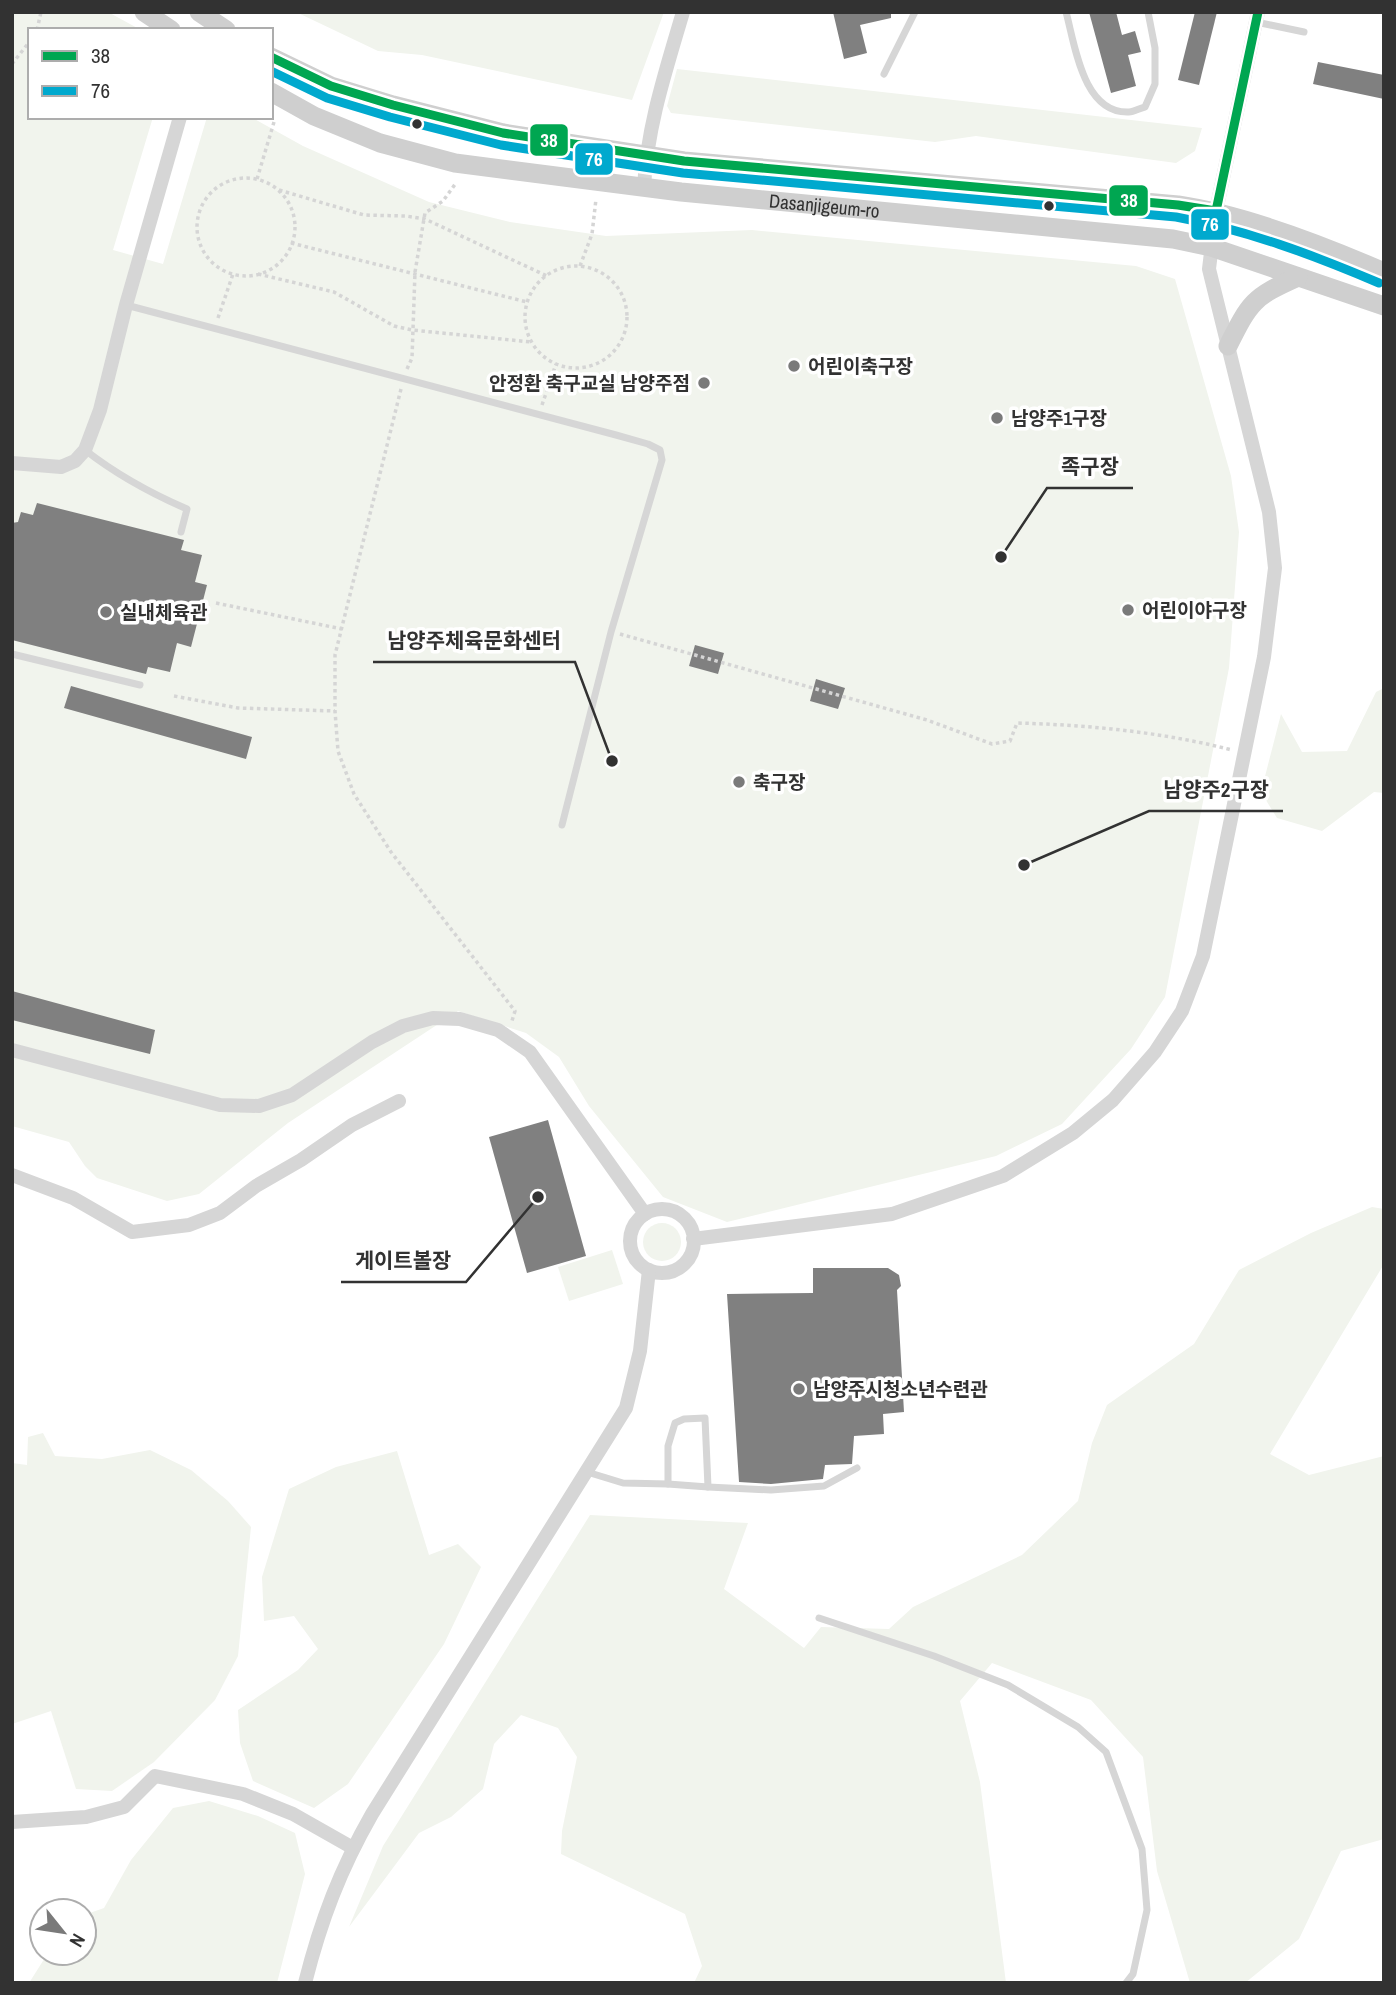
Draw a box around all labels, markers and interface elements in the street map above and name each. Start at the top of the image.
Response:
legend [28,28,273,119]
text: 38 [91,41,110,70]
text: 76 [91,76,110,105]
unlabelled marker [410,117,424,131]
line badge: 38 [529,123,569,157]
text: 38 [540,127,558,153]
line badge: 76 [574,142,614,176]
text: 76 [585,146,603,172]
line badge: 38 [1108,184,1149,217]
street label: Dasanjigeum-ro [768,187,881,224]
text: 38 [1120,187,1138,213]
unlabelled marker [1042,199,1056,213]
line badge: 76 [1190,208,1230,241]
text: 76 [1201,211,1219,237]
place label: 어린이축구장 [808,353,913,379]
marker: 어린이축구장 [786,358,802,374]
place label: 안정환 축구교실 남양주점 [489,370,690,396]
marker: 안정환 축구교실 남양주점 [696,375,712,391]
place label: 남양주1구장 [1011,405,1107,431]
marker: 남양주1구장 [989,410,1005,426]
callout: 족구장 [1047,446,1133,488]
text: 족구장 [1061,452,1119,481]
place label: 어린이야구장 [1142,597,1247,623]
place label: 실내체육관 [120,599,208,625]
marker: 어린이야구장 [1120,602,1136,618]
marker: 실내체육관 [98,604,114,620]
callout: 남양주체육문화센터 [373,620,575,662]
text: 남양주체육문화센터 [387,626,561,655]
place label: 축구장 [753,769,805,795]
callout: 남양주2구장 [1149,769,1283,811]
marker: 축구장 [731,774,747,790]
text: 남양주2구장 [1163,775,1269,804]
callout: 게이트볼장 [341,1240,466,1282]
text: 게이트볼장 [355,1246,451,1275]
place label: 남양주시청소년수련관 [813,1376,988,1402]
marker: 남양주시청소년수련관 [791,1381,807,1397]
north arrow [28,1897,98,1967]
text: N [64,1929,92,1952]

